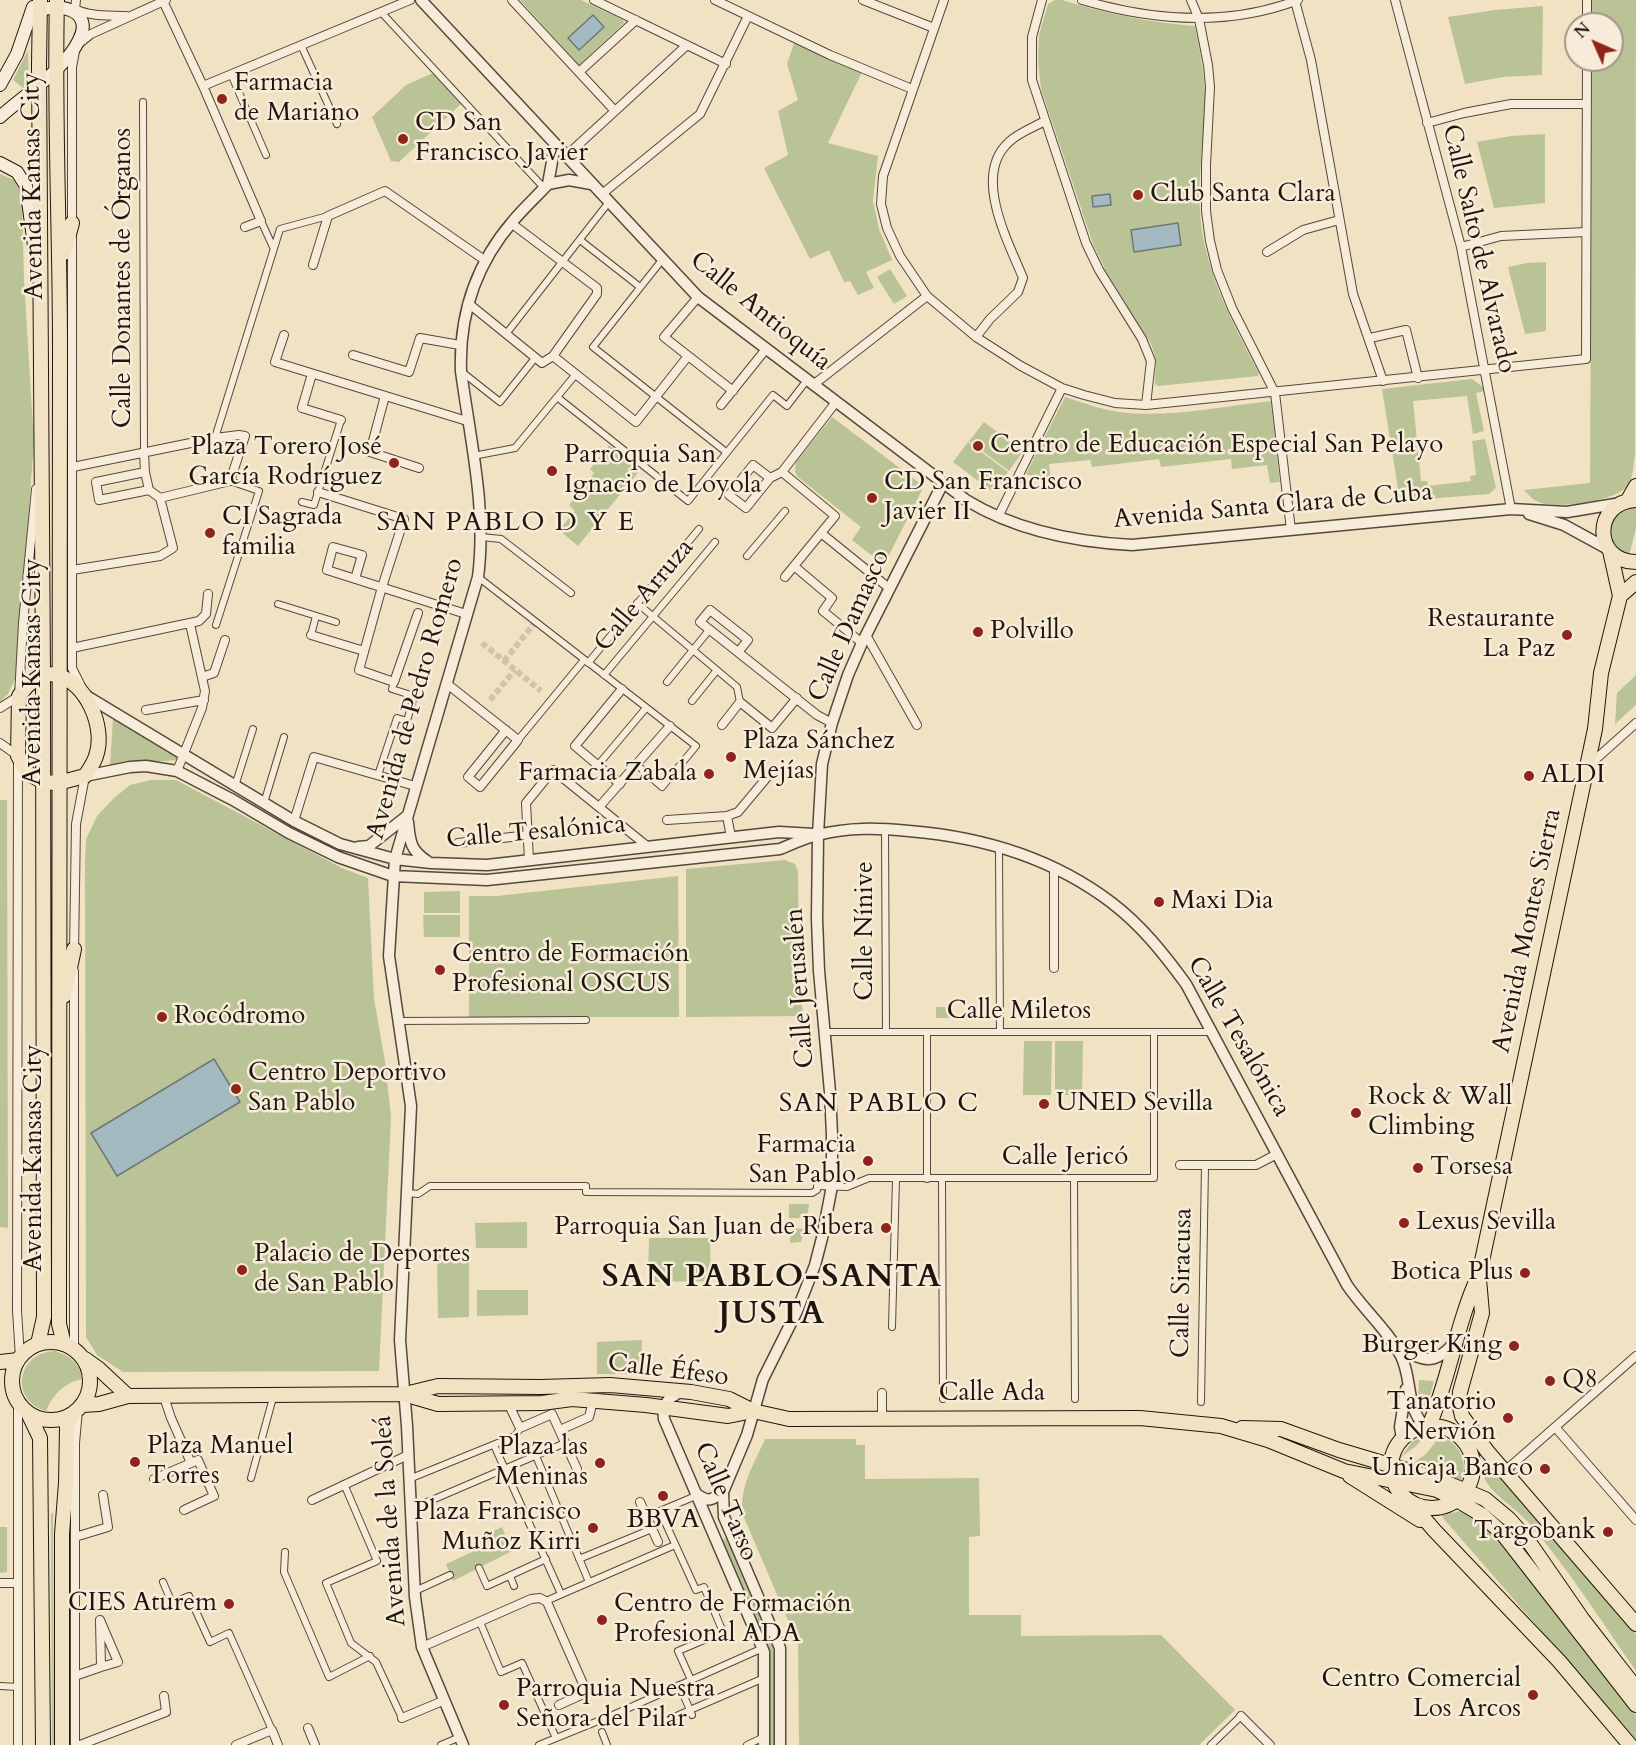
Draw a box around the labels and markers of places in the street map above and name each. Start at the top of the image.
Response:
place label: Farmacia de Mariano [234,68,359,130]
marker: Farmacia de Mariano [215,92,229,106]
place label: CD San Francisco Javier [415,108,588,170]
marker: CD San Francisco Javier [396,132,410,146]
place label: Club Santa Clara [1150,179,1336,211]
marker: Club Santa Clara [1131,188,1145,202]
place label: Centro de Educación Especial San Pelayo [990,430,1443,462]
place label: Plaza Torero José García Rodríguez [188,432,382,494]
marker: Centro de Educación Especial San Pelayo [971,439,985,453]
place label: Parroquia San Ignacio de Loyola [564,440,762,502]
marker: Plaza Torero José García Rodríguez [387,456,401,470]
marker: Parroquia San Ignacio de Loyola [545,464,559,478]
place label: CD San Francisco Javier II [884,467,1082,528]
marker: CD San Francisco Javier II [865,491,879,505]
place label: CI Sagrada familia [222,502,342,564]
marker: CI Sagrada familia [203,526,217,540]
place label: Restaurante La Paz [1427,604,1555,666]
place label: Polvillo [990,616,1074,648]
marker: Polvillo [971,625,985,639]
marker: Restaurante La Paz [1560,628,1574,642]
place label: Plaza Sánchez Mejías [743,726,895,788]
marker: Plaza Sánchez Mejías [724,750,738,764]
place label: Farmacia Zabala [518,758,697,790]
place label: ALDI [1541,760,1605,792]
marker: Farmacia Zabala [702,767,716,781]
marker: ALDI [1522,769,1536,783]
place label: Maxi Dia [1171,886,1274,918]
marker: Maxi Dia [1152,895,1166,909]
place label: Centro de Formación Profesional OSCUS [452,939,689,1000]
marker: Centro de Formación Profesional OSCUS [433,963,447,977]
place label: Rocódromo [174,1001,305,1033]
marker: Rocódromo [155,1010,169,1024]
place label: Centro Deportivo San Pablo [248,1058,446,1120]
marker: Centro Deportivo San Pablo [229,1082,243,1096]
place label: Rock & Wall Climbing [1368,1082,1512,1144]
place label: UNED Sevilla [1056,1088,1213,1120]
marker: UNED Sevilla [1037,1097,1051,1111]
marker: Rock & Wall Climbing [1349,1106,1363,1120]
place label: Farmacia San Pablo [749,1130,856,1192]
place label: Torsesa [1430,1152,1513,1184]
marker: Farmacia San Pablo [861,1154,875,1168]
marker: Torsesa [1411,1161,1425,1175]
place label: Lexus Sevilla [1416,1207,1556,1239]
place label: Parroquia San Juan de Ribera [554,1212,874,1244]
marker: Lexus Sevilla [1397,1216,1411,1230]
marker: Parroquia San Juan de Ribera [879,1221,893,1235]
place label: Palacio de Deportes de San Pablo [254,1239,470,1300]
place label: Botica Plus [1391,1257,1513,1289]
marker: Palacio de Deportes de San Pablo [235,1263,249,1277]
marker: Botica Plus [1518,1266,1532,1280]
place label: Burger King [1362,1330,1502,1362]
marker: Burger King [1507,1339,1521,1353]
place label: Q8 [1562,1365,1598,1397]
marker: Q8 [1543,1374,1557,1388]
place label: Tanatorio Nervión [1387,1387,1496,1448]
marker: Tanatorio Nervión [1501,1411,1515,1425]
place label: Plaza Manuel Torres [147,1431,293,1492]
place label: Plaza las Meninas [495,1432,588,1494]
place label: Unicaja Banco [1371,1453,1533,1485]
marker: Plaza Manuel Torres [128,1455,142,1469]
marker: Plaza las Meninas [593,1456,607,1470]
marker: Unicaja Banco [1538,1462,1552,1476]
marker: BBVA [656,1489,670,1503]
place label: Plaza Francisco Muñoz Kirri [414,1497,581,1558]
place label: BBVA [627,1505,699,1537]
place label: Targobank [1474,1516,1596,1548]
marker: Plaza Francisco Muñoz Kirri [586,1521,600,1535]
marker: Targobank [1601,1525,1615,1539]
place label: CIES Aturem [68,1588,217,1620]
place label: Centro de Formación Profesional ADA [614,1589,851,1650]
marker: CIES Aturem [222,1597,236,1611]
marker: Centro de Formación Profesional ADA [595,1613,609,1627]
place label: Centro Comercial Los Arcos [1322,1664,1521,1726]
place label: Parroquia Nuestra Señora del Pilar [516,1674,715,1736]
marker: Centro Comercial Los Arcos [1526,1688,1540,1702]
marker: Parroquia Nuestra Señora del Pilar [497,1698,511,1712]

